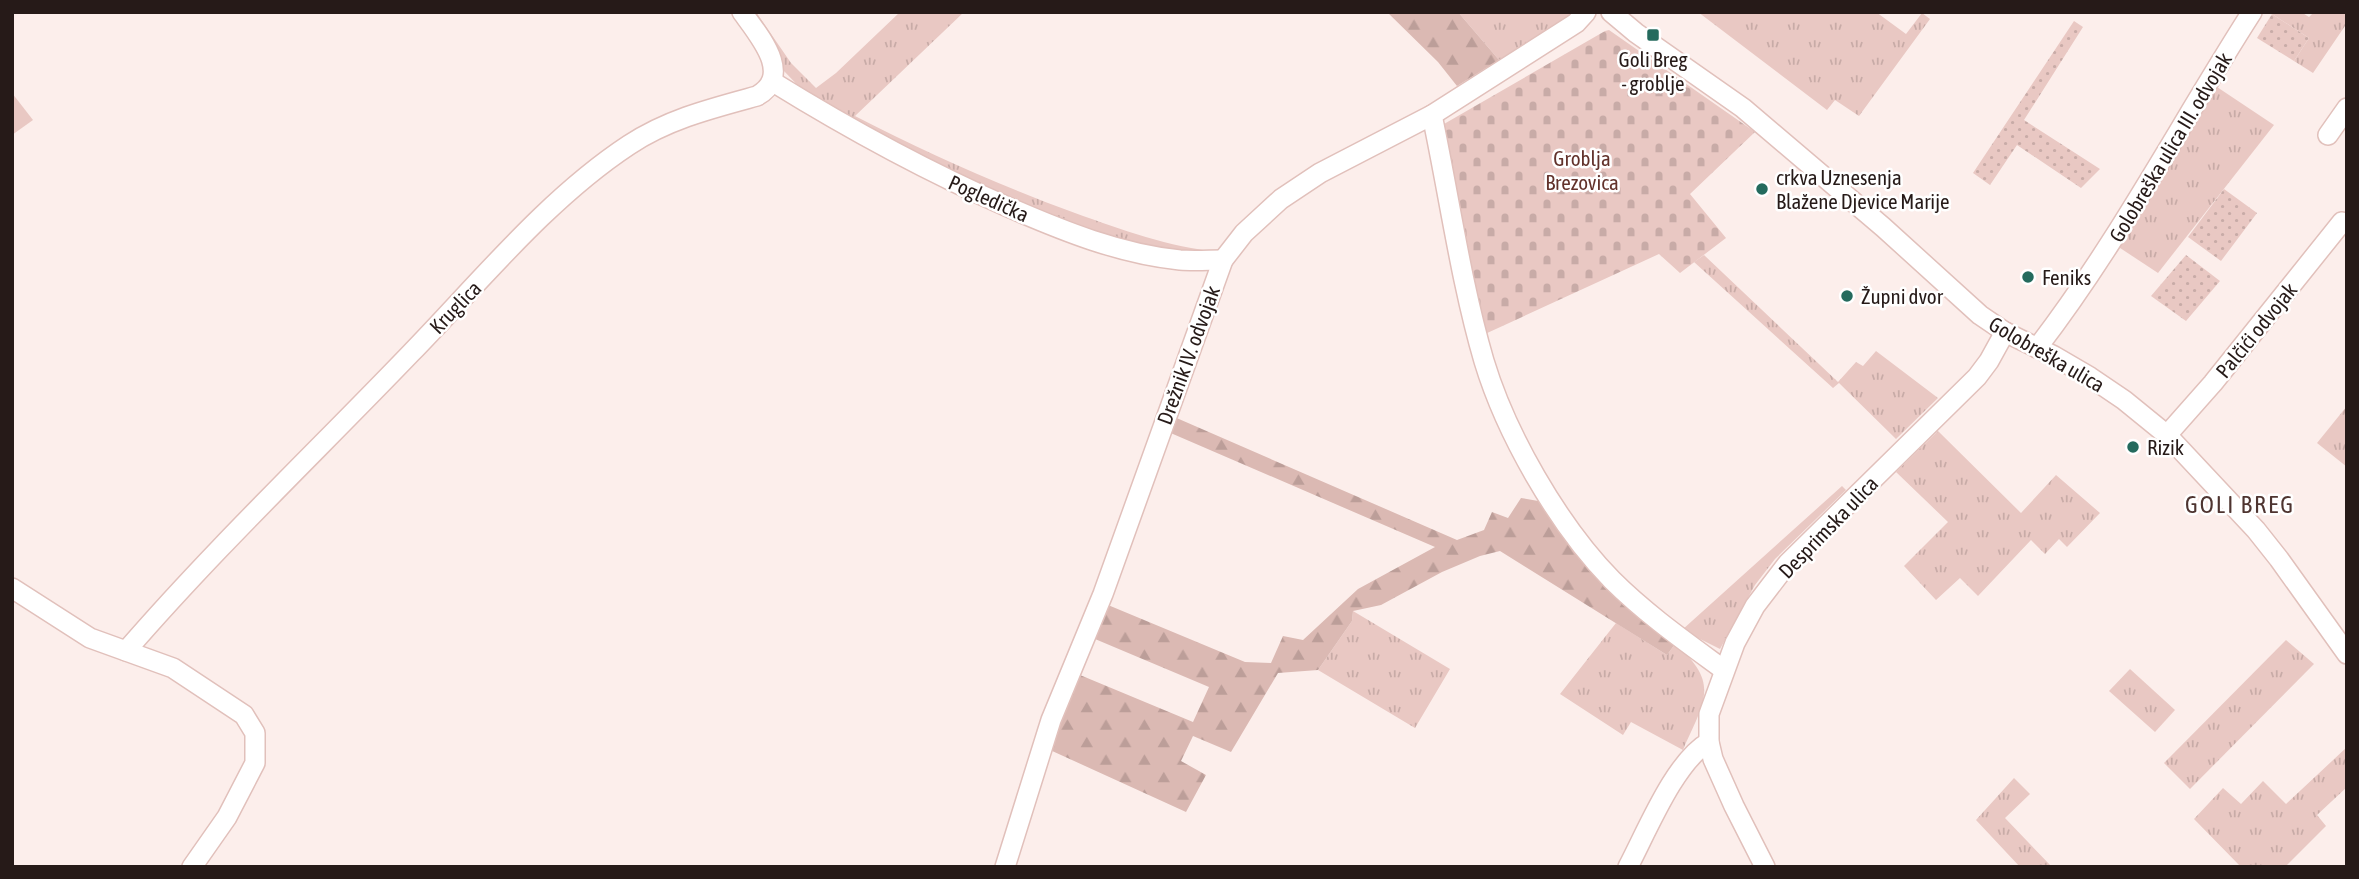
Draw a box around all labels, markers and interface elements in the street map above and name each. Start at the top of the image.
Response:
marker: Goli Breg - groblje [1645,27,1661,43]
place label: Goli Breg - groblje [1619,47,1688,95]
street label: Golobreška ulica III. odvojak [2104,48,2236,246]
park label: Groblja Brezovica [1545,146,1619,194]
place label: crkva Uznesenja Blažene Djevice Marije [1776,165,1950,213]
street label: Pogledička [945,170,1033,226]
marker: crkva Uznesenja Blažene Djevice Marije [1754,181,1770,197]
place label: Feniks [2042,265,2091,289]
marker: Feniks [2020,269,2036,285]
street label: Kruglica [424,276,486,338]
street label: Palčići odvojak [2210,278,2302,382]
street label: Drežnik IV. odvojak [1152,282,1224,428]
place label: Župni dvor [1861,284,1944,308]
marker: Župni dvor [1839,288,1855,304]
street label: Golobreška ulica [1985,311,2109,397]
place label: Rizik [2147,435,2184,459]
marker: Rizik [2125,439,2141,455]
street label: Desprimska ulica [1773,471,1883,583]
district label: GOLI BREG [2185,491,2295,518]

